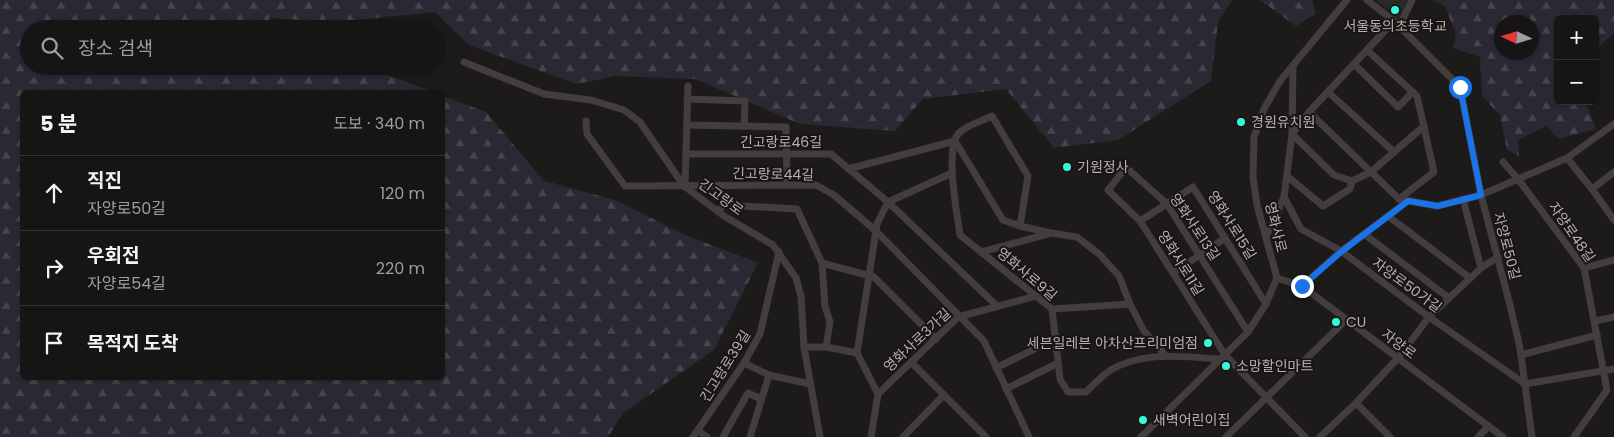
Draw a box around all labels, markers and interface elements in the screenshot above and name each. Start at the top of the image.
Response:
marker: 서울동의초등학교 [1389,4,1401,16]
north arrow [1494,15,1539,60]
map controls [1554,15,1599,105]
button: + [1554,15,1599,60]
place label: 서울동의초등학교 [1343,16,1447,36]
search box [20,20,445,75]
icon: search [38,34,66,62]
text: 장소 검색 [78,35,153,62]
button: − [1554,60,1599,105]
route start [1449,76,1472,99]
text: 5 분 [40,109,77,138]
text: 도보 · 340 m [333,112,425,135]
place label: 경원유치원 [1251,112,1315,132]
marker: 경원유치원 [1235,116,1247,128]
street label: 긴고랑로46길 [740,132,822,152]
place label: 기원정사 [1077,157,1129,177]
marker: 기원정사 [1061,161,1073,173]
street label: 긴고랑로44길 [732,163,814,185]
text: 직진 [87,167,122,194]
street label: 긴고랑로 [694,174,748,220]
icon: ahead [40,179,68,207]
text: 120 m [380,182,425,205]
street label: 영화사로15길 [1203,187,1261,263]
street label: 영화사로13길 [1165,189,1225,265]
text: 자양로50길 [87,197,166,220]
street label: 자양로48길 [1544,198,1600,266]
street label: 영화사로 [1260,200,1292,255]
street label: 자양로50길 [1488,210,1526,282]
street label: 영화사로11길 [1153,227,1209,299]
text: 우회전 [87,242,139,269]
street label: 영화사로9길 [993,243,1061,305]
street label: 자양로50가길 [1368,253,1446,317]
icon: right [40,254,68,282]
text: 220 m [376,257,425,280]
text: 자양로54길 [87,272,166,295]
route end [1291,275,1314,298]
street label: 영화사로3가길 [879,304,955,376]
place label: CU [1346,312,1366,332]
marker: CU [1330,316,1342,328]
street label: 자양로 [1378,324,1421,364]
street label: 긴고랑로39길 [695,326,755,406]
icon: arrive [40,329,68,357]
text: 목적지 도착 [87,330,178,357]
place label: 세븐일레븐 아차산프리미엄점 [1027,333,1198,353]
marker: 세븐일레븐 아차산프리미엄점 [1202,337,1214,349]
place label: 소망할인마트 [1236,356,1313,376]
marker: 소망할인마트 [1220,360,1232,372]
place label: 새벽어린이집 [1153,410,1230,430]
marker: 새벽어린이집 [1137,414,1149,426]

